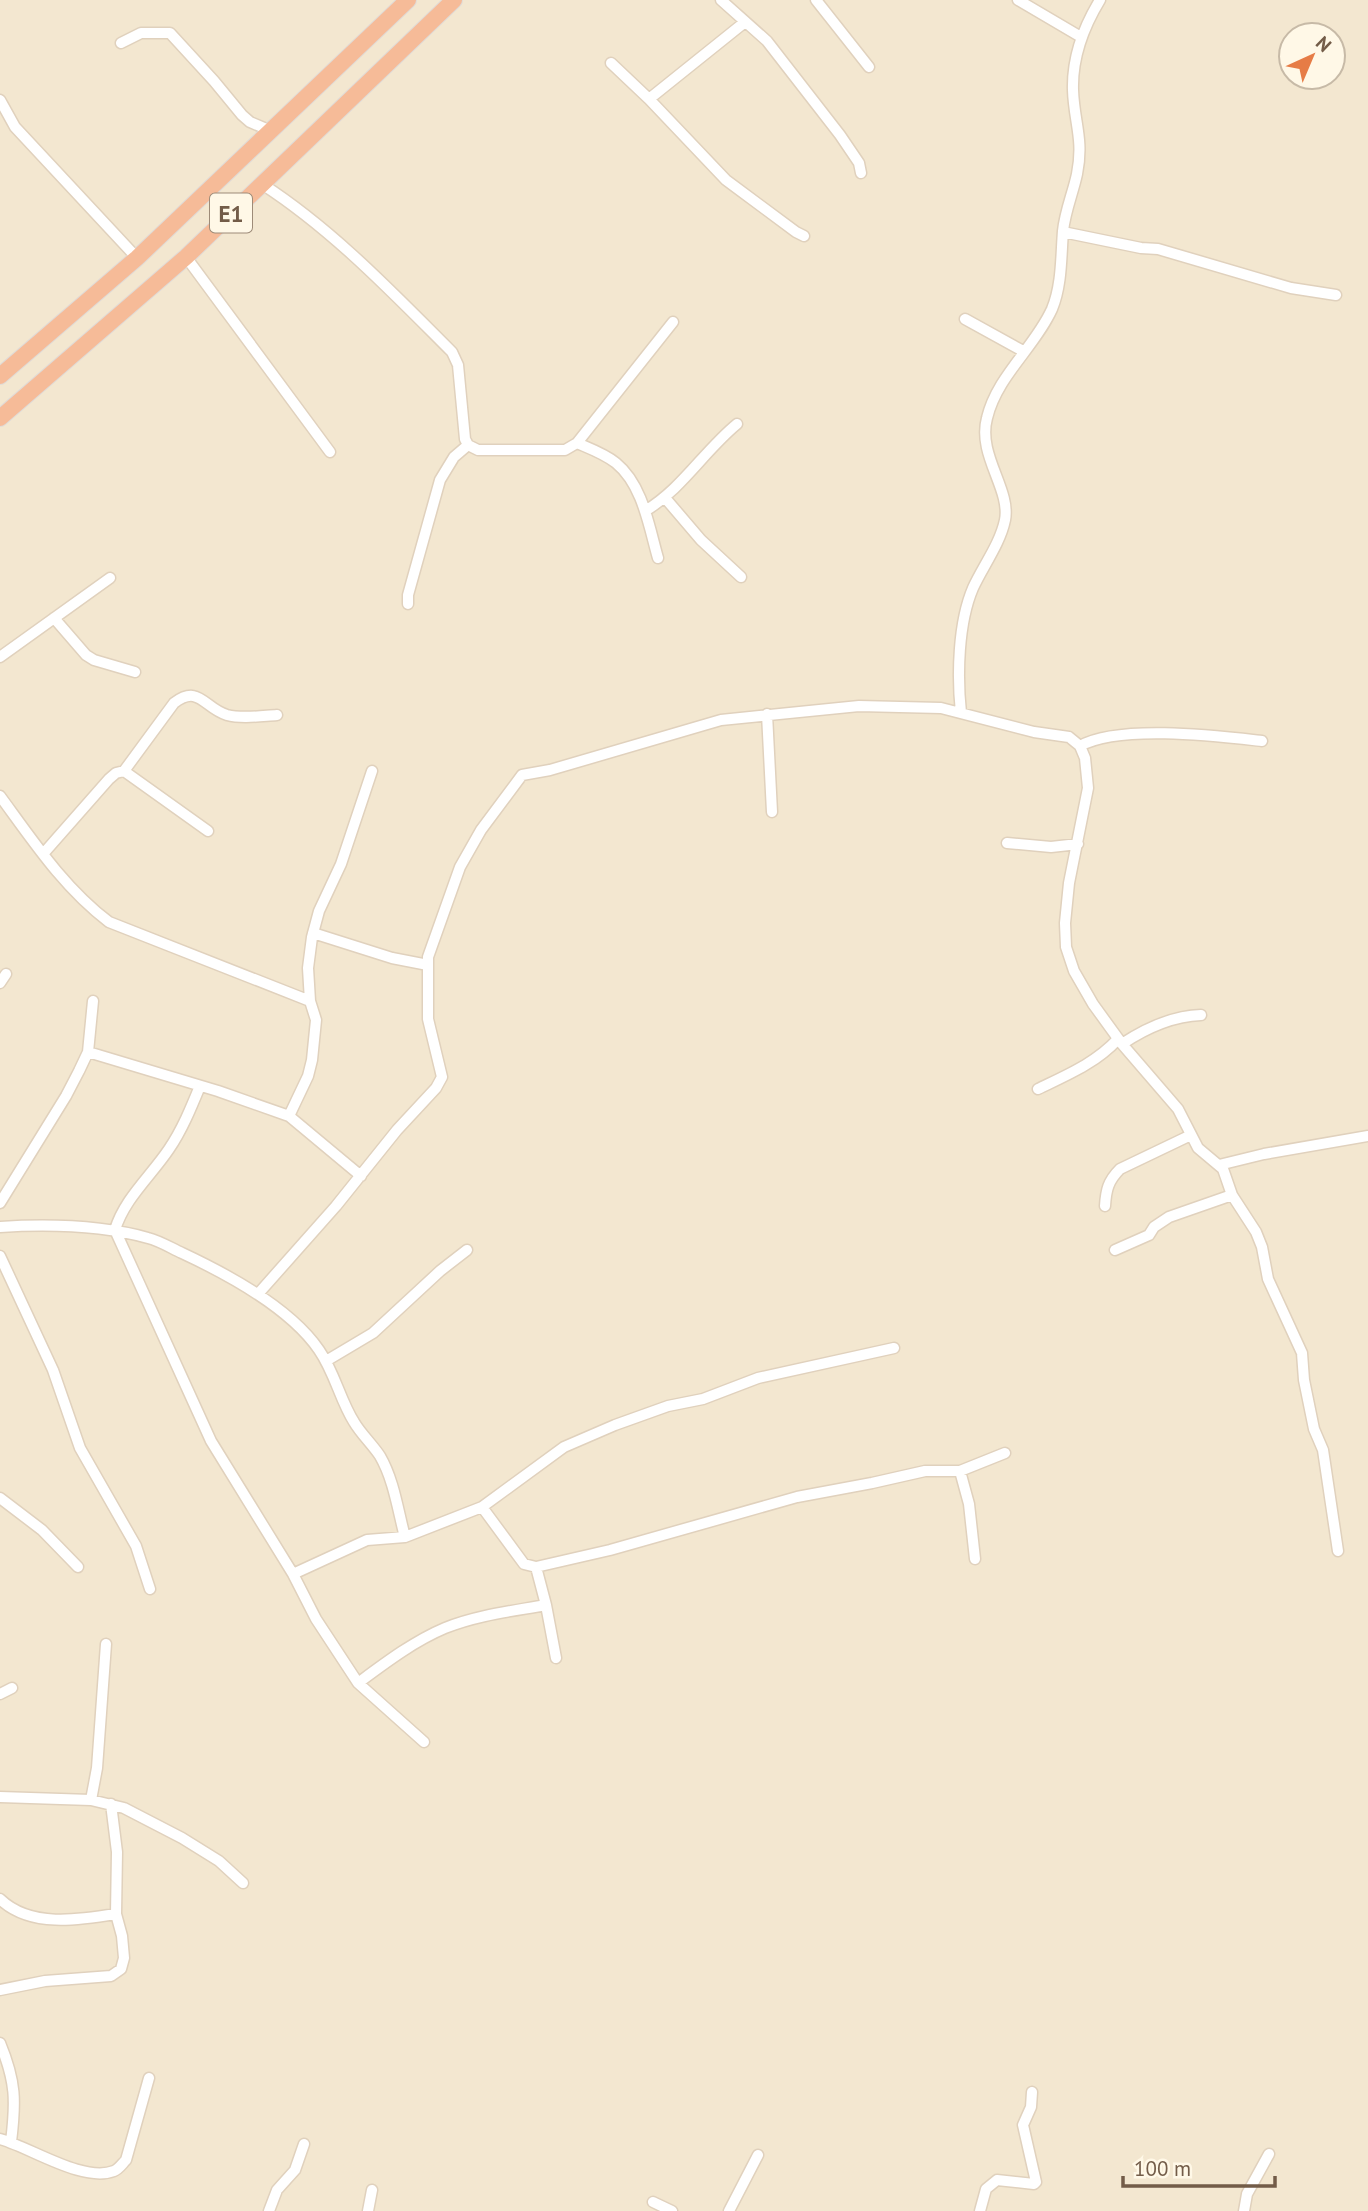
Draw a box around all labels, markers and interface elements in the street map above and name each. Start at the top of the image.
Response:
north arrow [1277,21,1347,91]
text: N [1311,31,1337,57]
road number: E1 [210,194,252,232]
scale bar [1123,2144,1275,2188]
text: 100 m [1134,2155,1191,2182]

